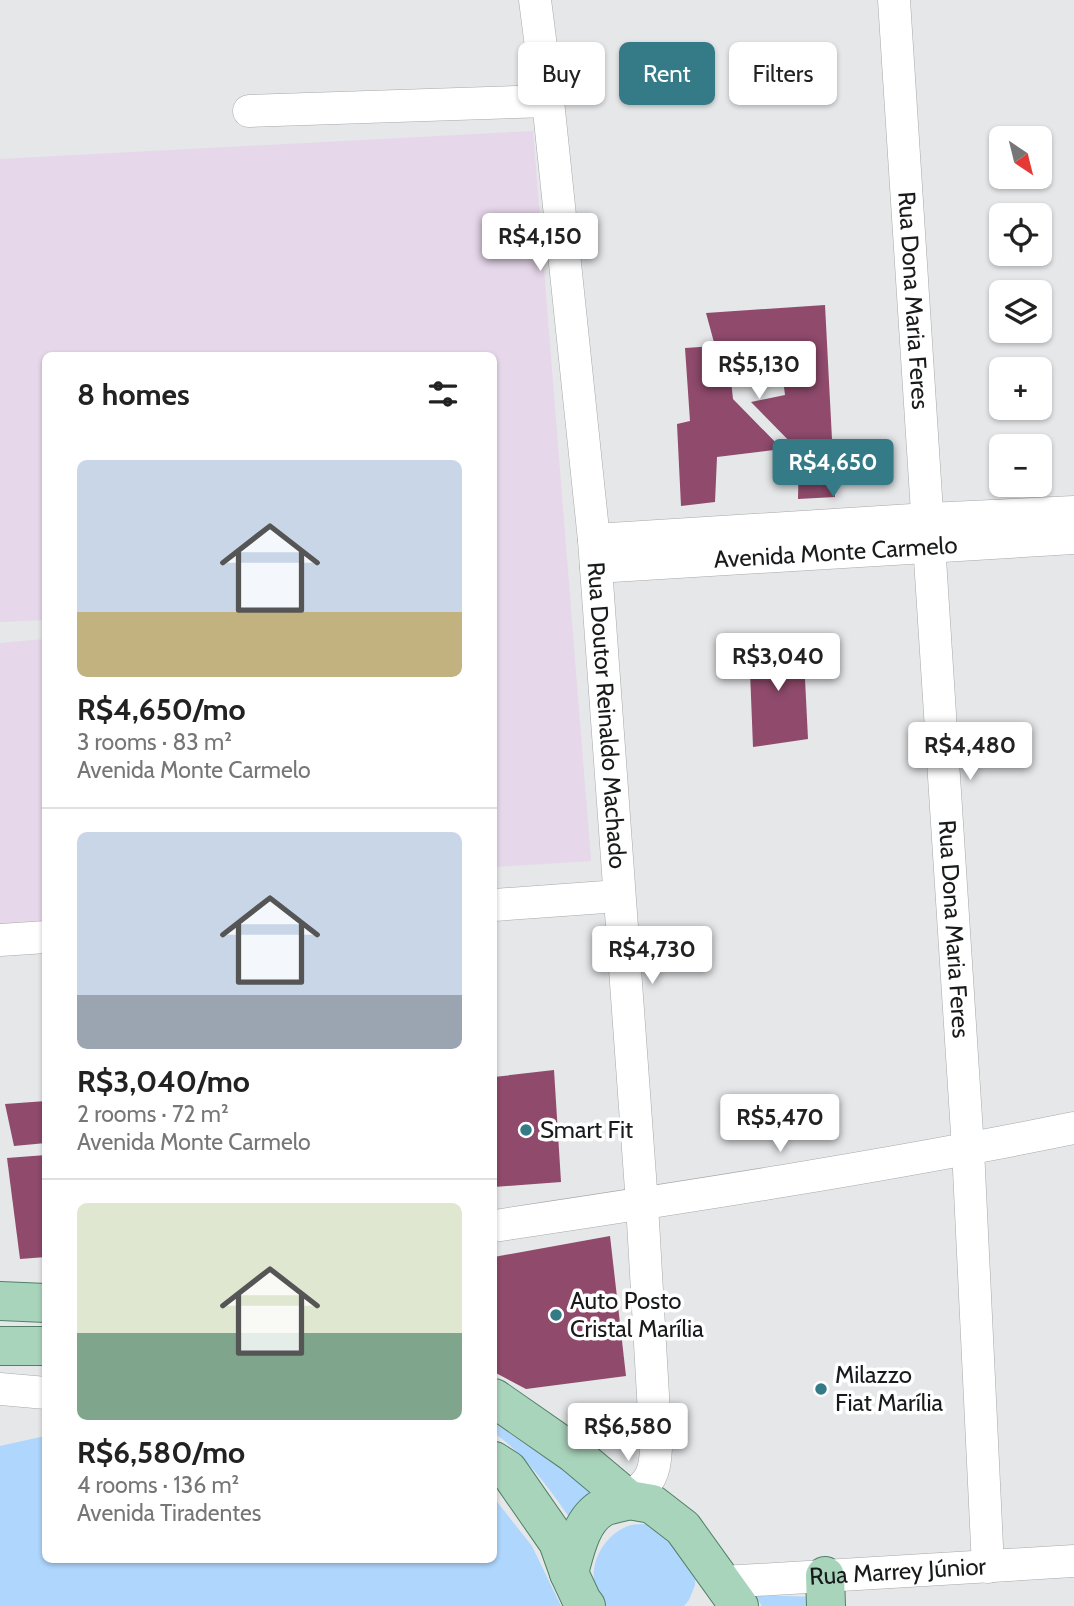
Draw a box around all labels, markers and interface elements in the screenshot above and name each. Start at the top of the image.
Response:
chip: Buy [518,42,605,105]
chip: Rent [619,42,715,105]
chip: Filters [729,42,837,105]
north arrow [989,126,1052,189]
map controls [989,126,1052,497]
street label: Rua Dona Maria Feres [892,190,935,410]
button: locate [989,203,1052,266]
pin: R$4,150 [475,214,605,273]
text: R$4,150 [498,222,582,250]
button: layers [989,280,1052,343]
pin: R$5,130 [694,342,824,401]
text: R$5,130 [718,350,800,378]
button: + [989,357,1052,420]
icon: filters [424,375,462,413]
text: 8 homes [77,376,190,413]
button: − [989,434,1052,497]
pin: R$4,650 [768,440,898,499]
text: R$4,650 [789,448,877,476]
icon: home [207,505,333,631]
street label: Avenida Monte Carmelo [713,530,958,574]
street label: Rua Doutor Reinaldo Machado [582,561,633,870]
pin: R$3,040 [713,634,843,693]
text: R$3,040 [732,642,824,670]
text: R$4,650/mo [77,691,246,728]
pin: R$4,480 [905,722,1035,782]
text: 3 rooms · 83 m² [77,728,232,756]
text: R$4,480 [924,731,1016,759]
text: Avenida Monte Carmelo [77,756,311,784]
street label: Rua Dona Maria Feres [933,819,976,1039]
icon: home [207,877,333,1003]
pin: R$4,730 [587,926,717,986]
text: R$4,730 [608,935,696,963]
text: R$3,040/mo [77,1063,250,1100]
pin: R$5,470 [715,1094,845,1154]
text: 2 rooms · 72 m² [77,1100,229,1128]
text: R$5,470 [736,1103,824,1131]
place label: Smart Fit [540,1115,633,1144]
marker: Smart Fit [518,1122,534,1138]
text: Avenida Monte Carmelo [77,1128,311,1156]
icon: home [207,1248,333,1374]
place label: Auto Posto Cristal Marília [570,1286,704,1343]
marker: Auto Posto Cristal Marília [548,1307,564,1323]
place label: Milazzo Fiat Marília [835,1360,944,1417]
marker: Milazzo Fiat Marília [813,1381,829,1397]
pin: R$6,580 [563,1404,693,1463]
text: R$6,580 [584,1412,672,1440]
text: R$6,580/mo [77,1434,245,1471]
text: 4 rooms · 136 m² [77,1471,239,1499]
text: Avenida Tiradentes [77,1499,261,1527]
street label: Rua Marrey Júnior [808,1551,987,1591]

